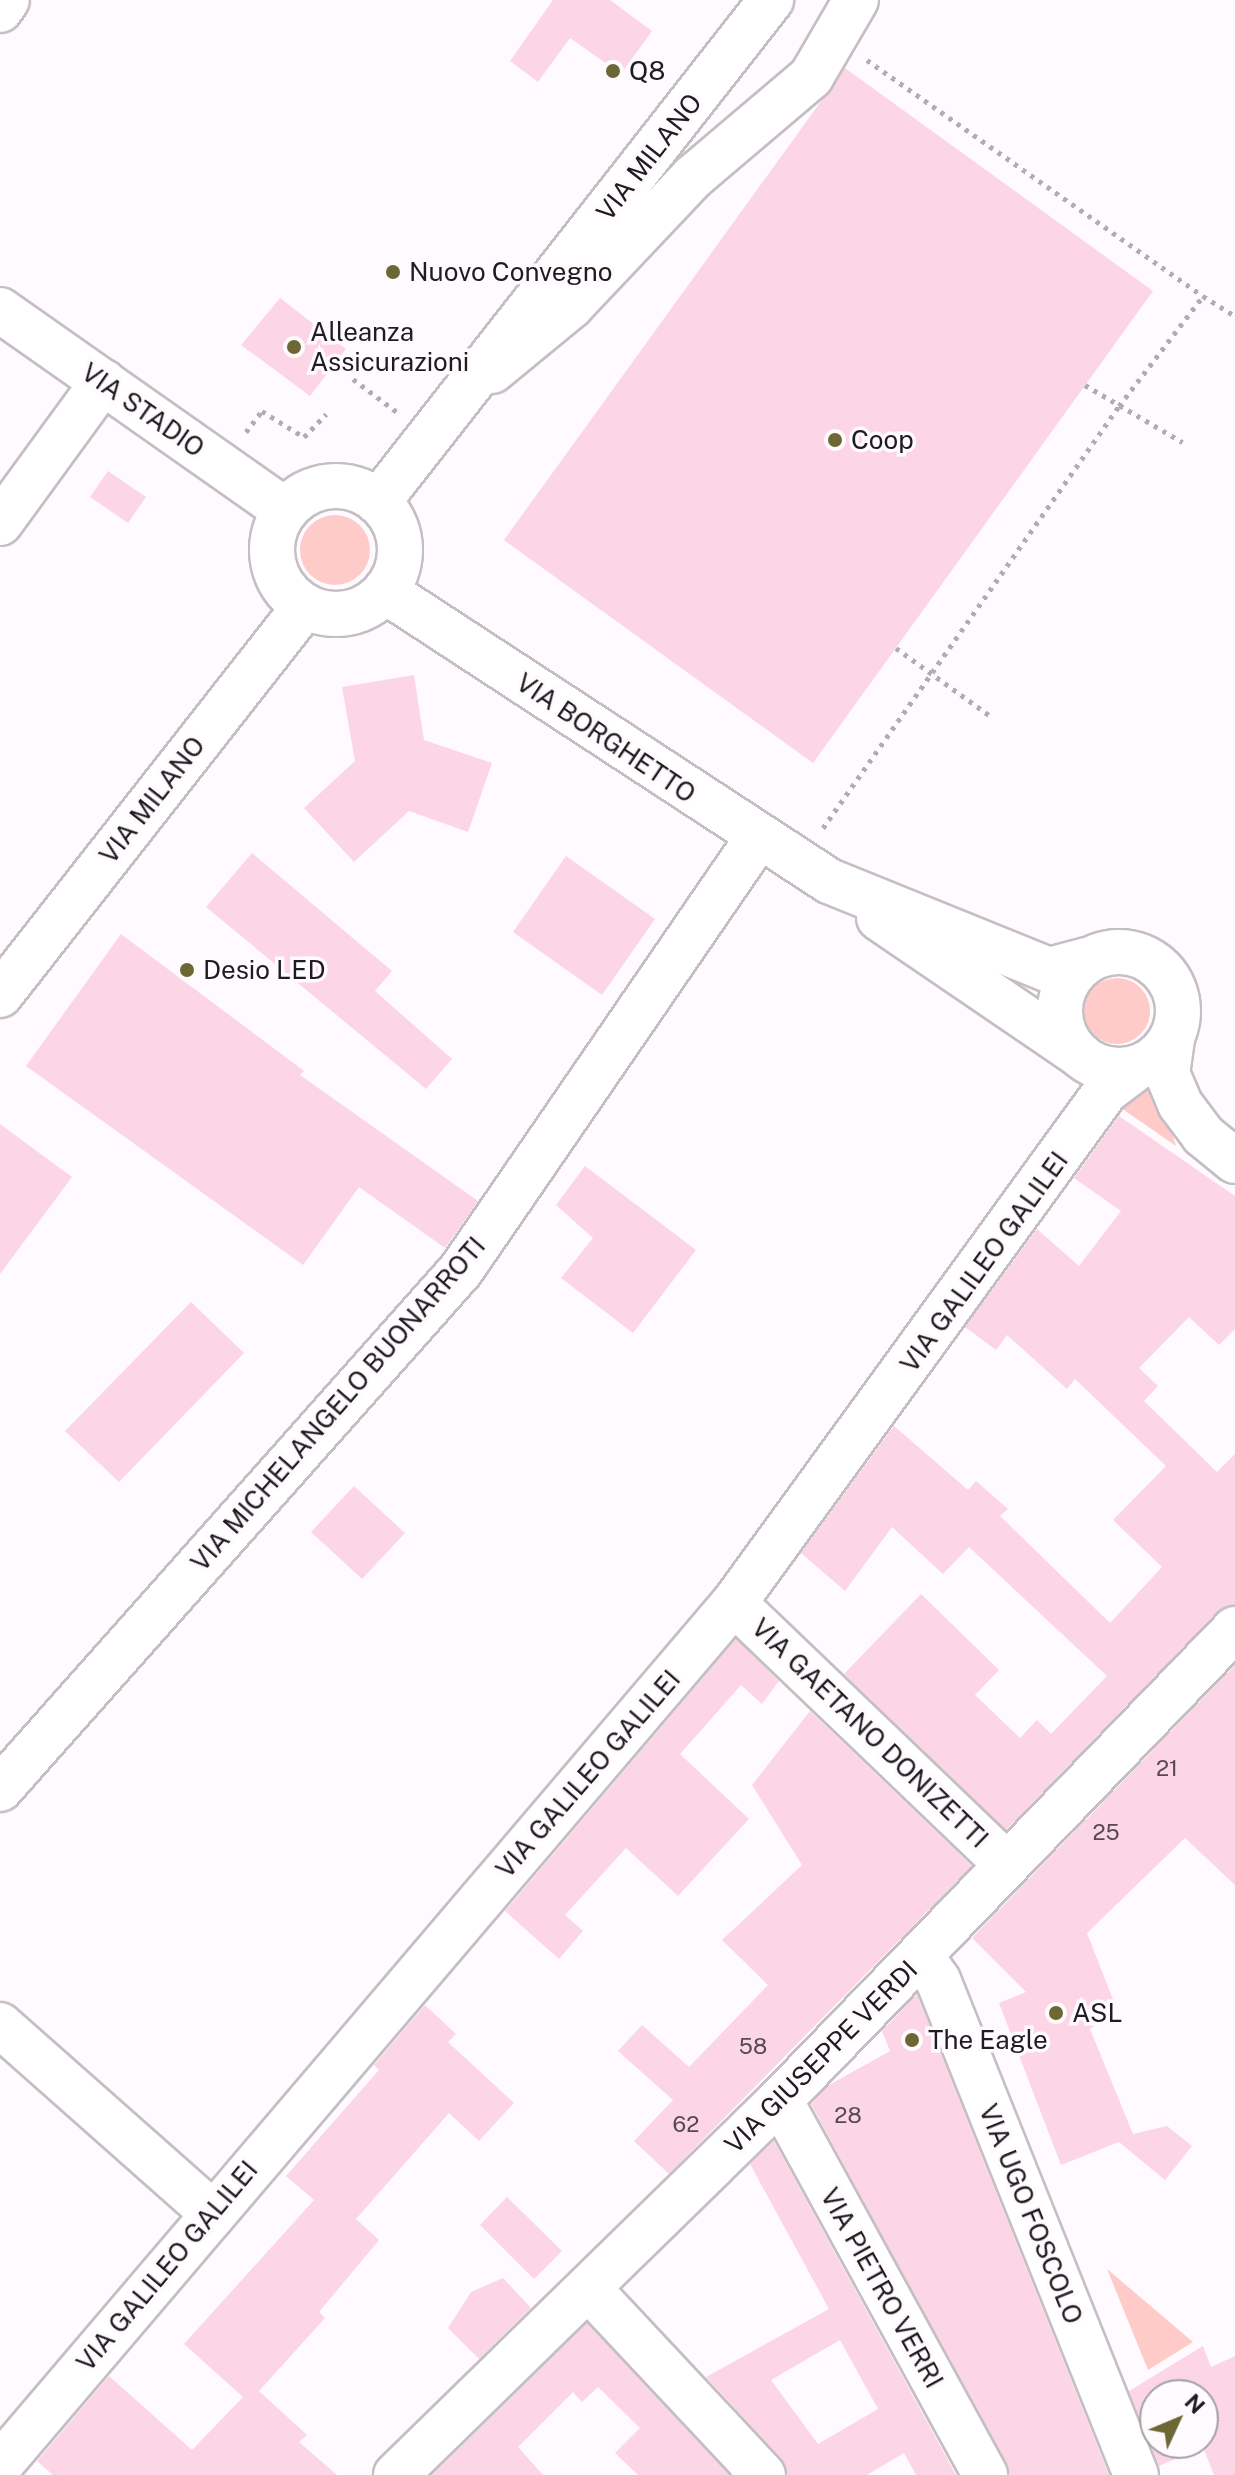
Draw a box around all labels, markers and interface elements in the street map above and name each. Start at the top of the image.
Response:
place label: Q8 [629,55,665,87]
marker: Q8 [604,62,622,80]
street label: VIA MILANO [590,87,708,227]
place label: Nuovo Convegno [409,256,613,288]
marker: Nuovo Convegno [384,263,402,281]
place label: Alleanza Assicurazioni [310,316,469,378]
marker: Alleanza Assicurazioni [285,338,303,356]
street label: VIA STADIO [76,356,210,464]
place label: Coop [851,424,914,456]
marker: Coop [826,431,844,449]
street label: VIA BORGHETTO [510,667,702,809]
street label: VIA MILANO [93,730,211,870]
place label: Desio LED [203,954,326,986]
marker: Desio LED [178,961,196,979]
street label: VIA GALILEO GALILEI [894,1146,1074,1378]
street label: VIA MICHELANGELO BUONARROTI [184,1230,492,1578]
street label: VIA GAETANO DONIZETTI [745,1612,995,1854]
street label: VIA GALILEO GALILEI [489,1664,687,1884]
house number: 21 [1156,1756,1178,1782]
house number: 25 [1092,1820,1120,1846]
street label: VIA GIUSEPPE VERDI [718,1954,924,2160]
place label: ASL [1072,1997,1122,2029]
marker: ASL [1047,2004,1065,2022]
place label: The Eagle [928,2024,1048,2056]
marker: The Eagle [903,2031,921,2049]
house number: 58 [739,2034,767,2060]
street label: VIA UGO FOSCOLO [973,2099,1089,2329]
house number: 28 [834,2103,862,2129]
house number: 62 [673,2112,699,2138]
street label: VIA GALILEO GALILEI [70,2155,264,2377]
street label: VIA PIETRO VERRI [814,2182,950,2394]
north arrow [1139,2379,1219,2459]
text: N [1179,2388,1210,2419]

